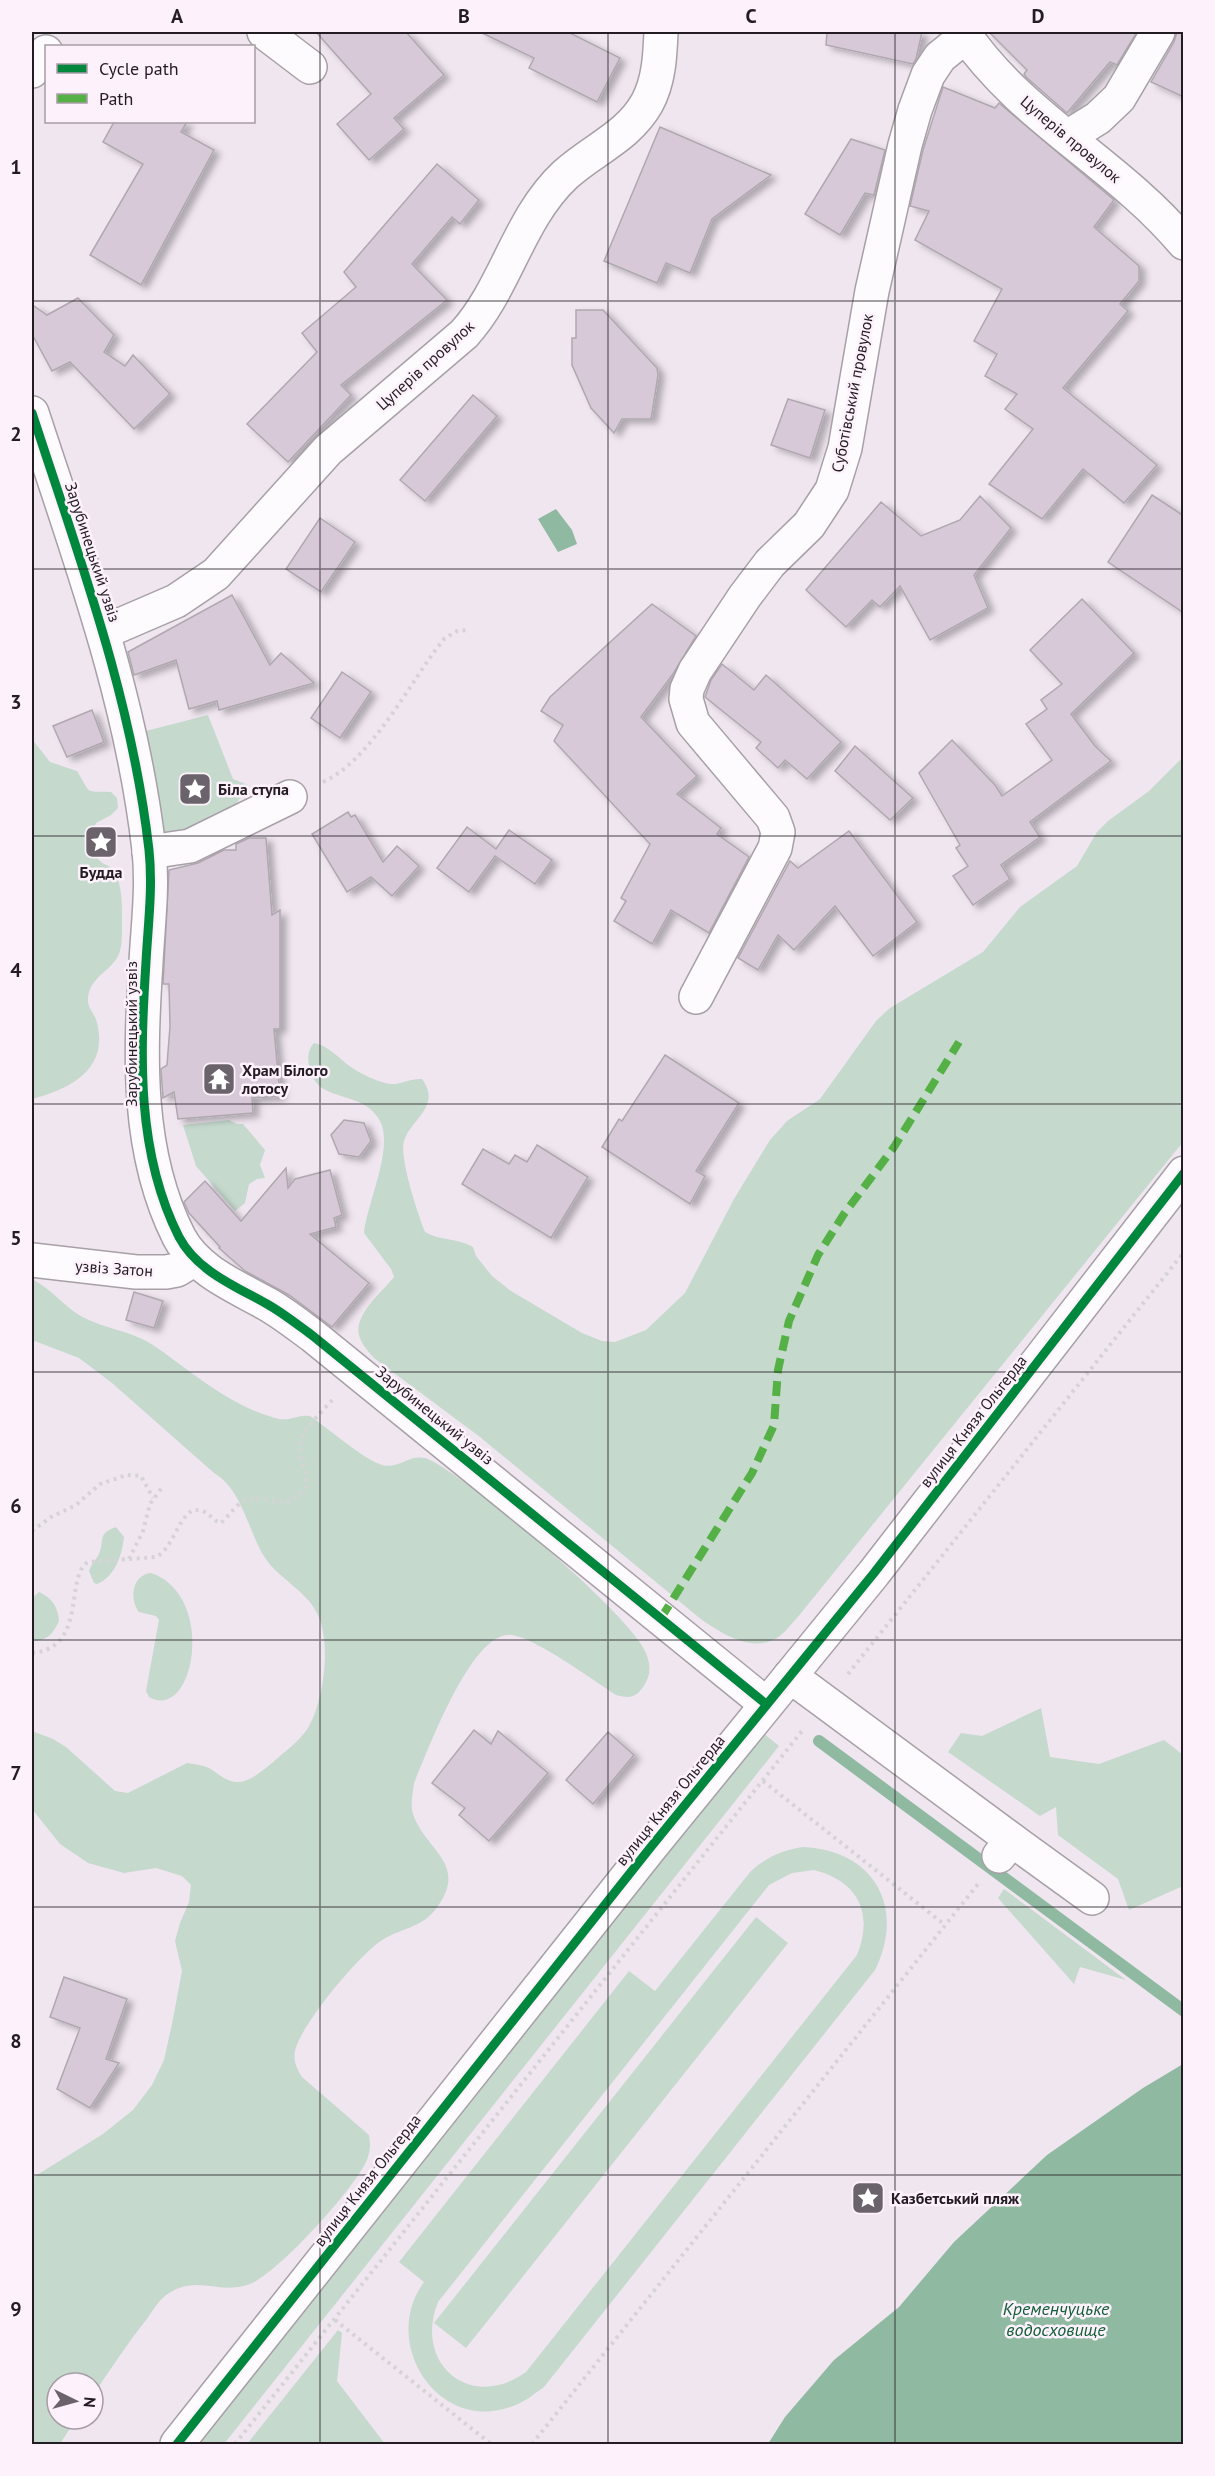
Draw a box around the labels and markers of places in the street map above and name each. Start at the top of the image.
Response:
place icon: Біла ступа [177,771,213,807]
place label: Біла ступа [218,779,289,799]
place icon: Будда [83,824,119,860]
place label: Будда [80,862,123,882]
place label: Храм Білого лотосу [241,1060,329,1098]
temple icon: Храм Білого лотосу [201,1061,237,1097]
place icon: Казбетський пляж [850,2180,886,2216]
place label: Казбетський пляж [891,2188,1020,2208]

